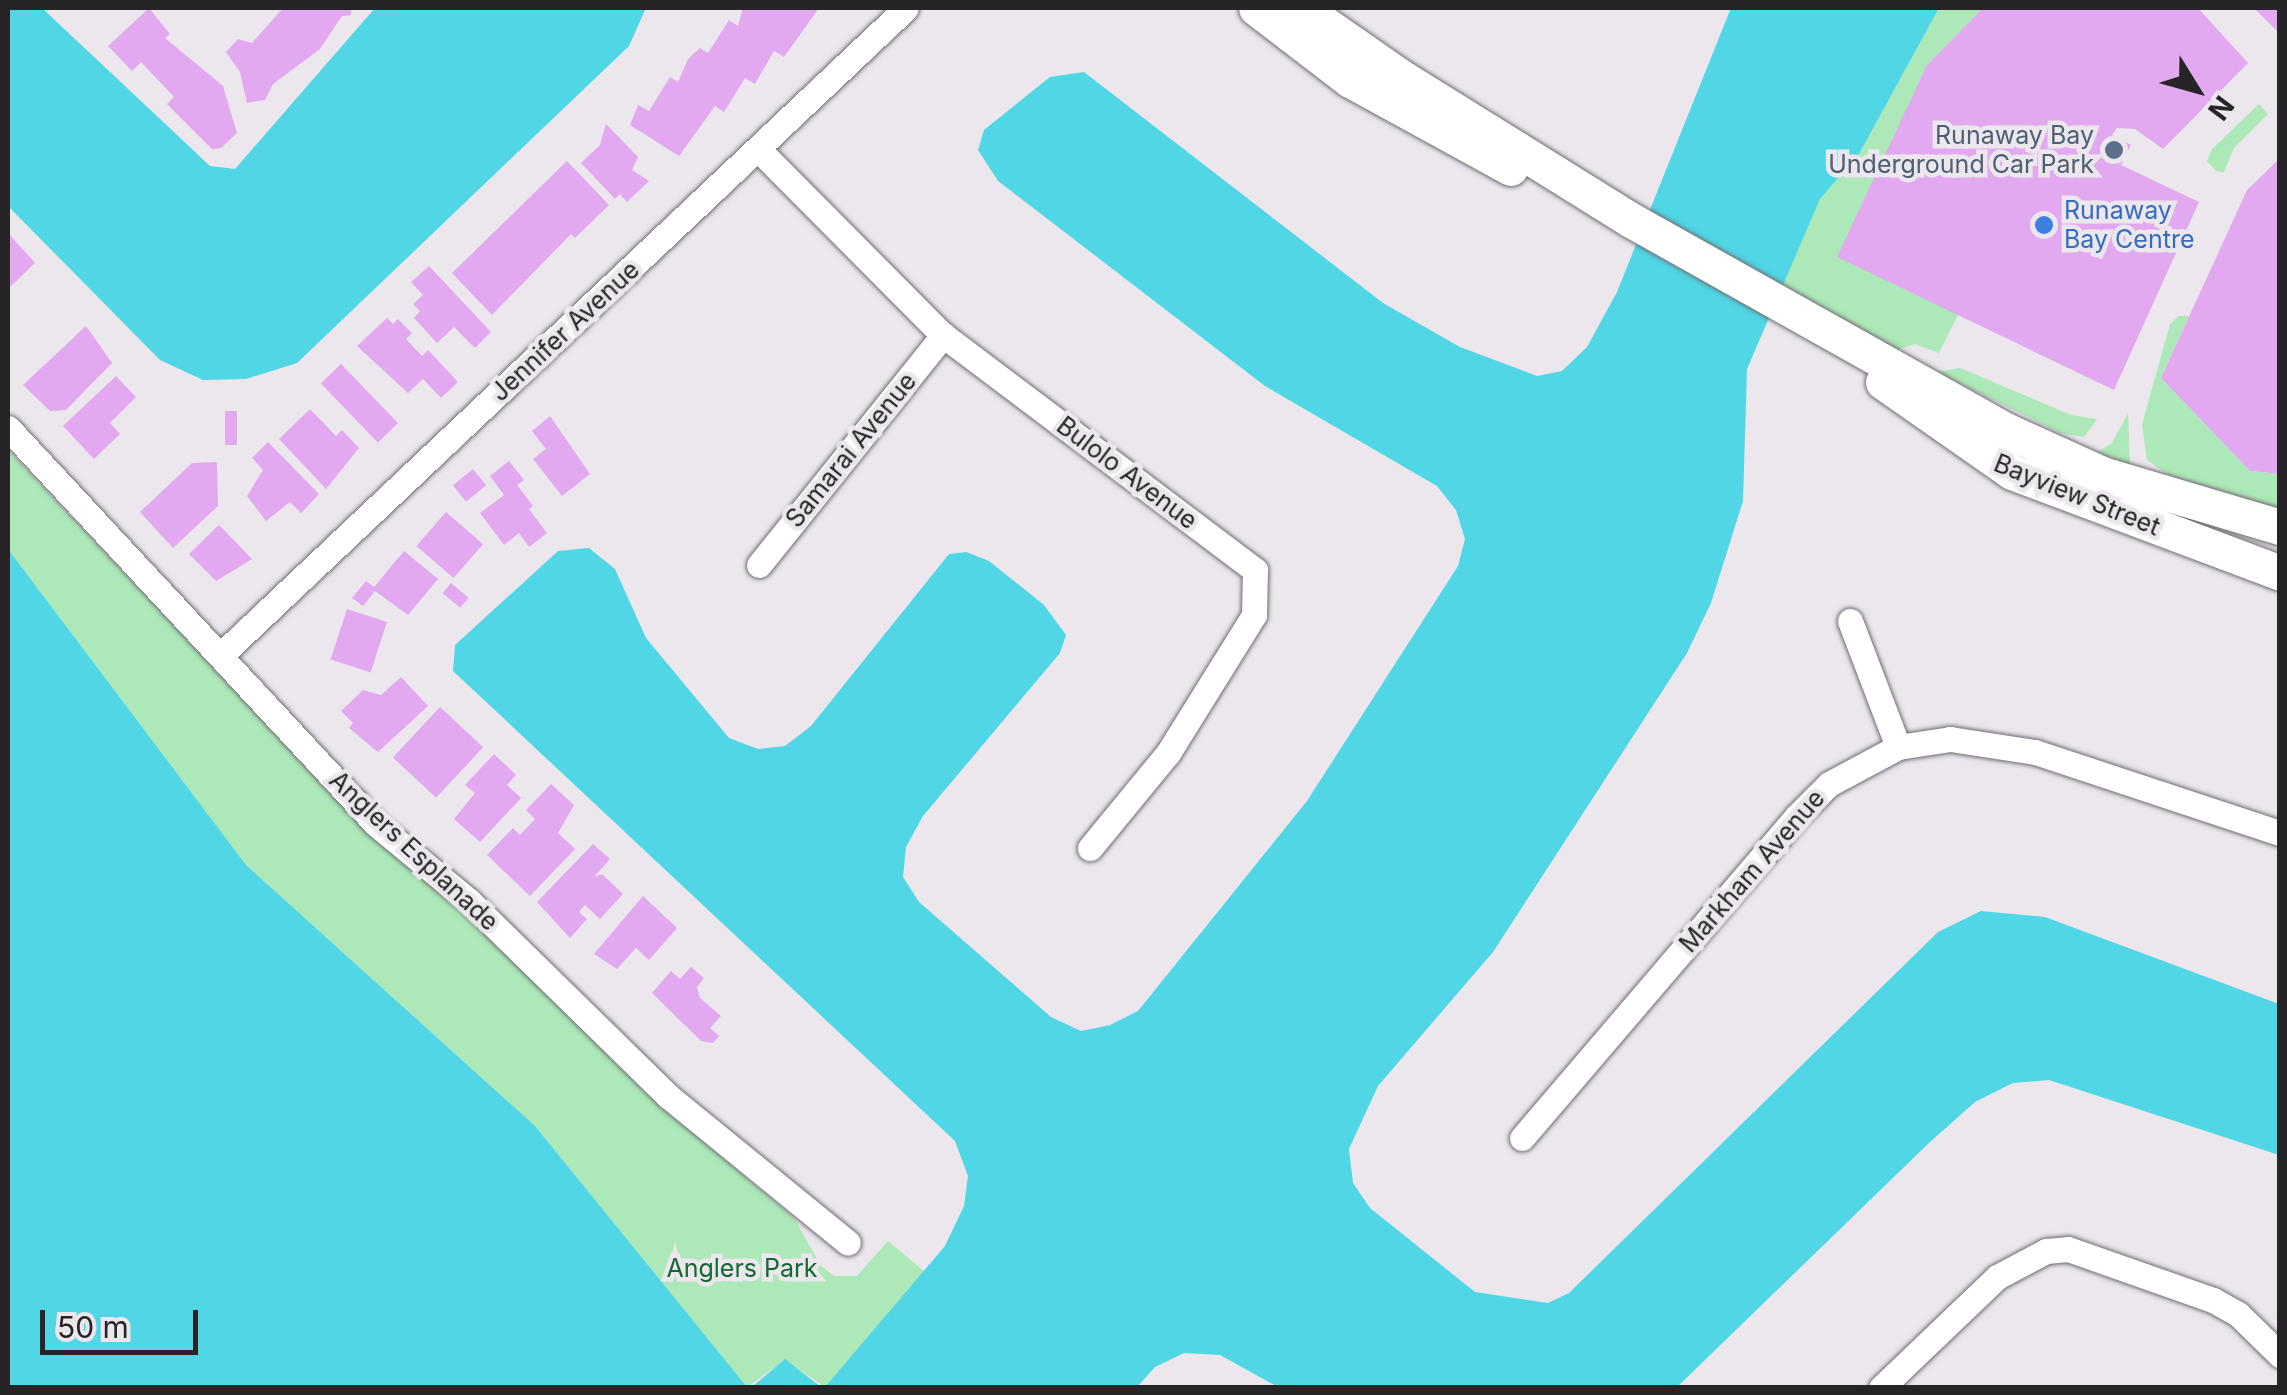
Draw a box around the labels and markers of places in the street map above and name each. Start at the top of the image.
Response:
place label: Runaway Bay Underground Car Park [1828,121,2094,180]
marker: Runaway Bay Underground Car Park [2103,139,2125,161]
place label: Runaway Bay Centre [2064,196,2194,255]
marker: Runaway Bay Centre [2033,214,2055,236]

